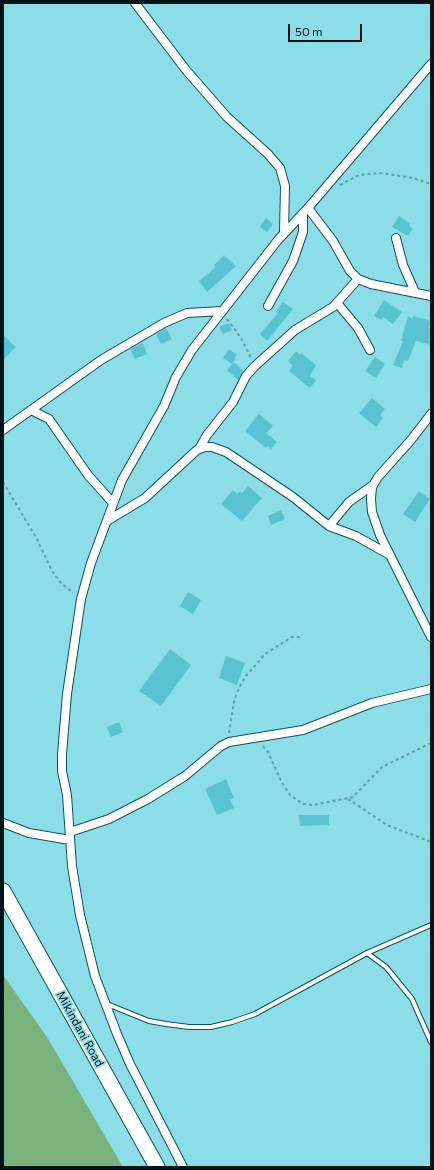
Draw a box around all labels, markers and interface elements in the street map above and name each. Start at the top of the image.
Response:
scale bar [290,16,364,42]
text: 50 m [295,24,323,38]
street label: Mikindani Road [53,989,107,1069]

